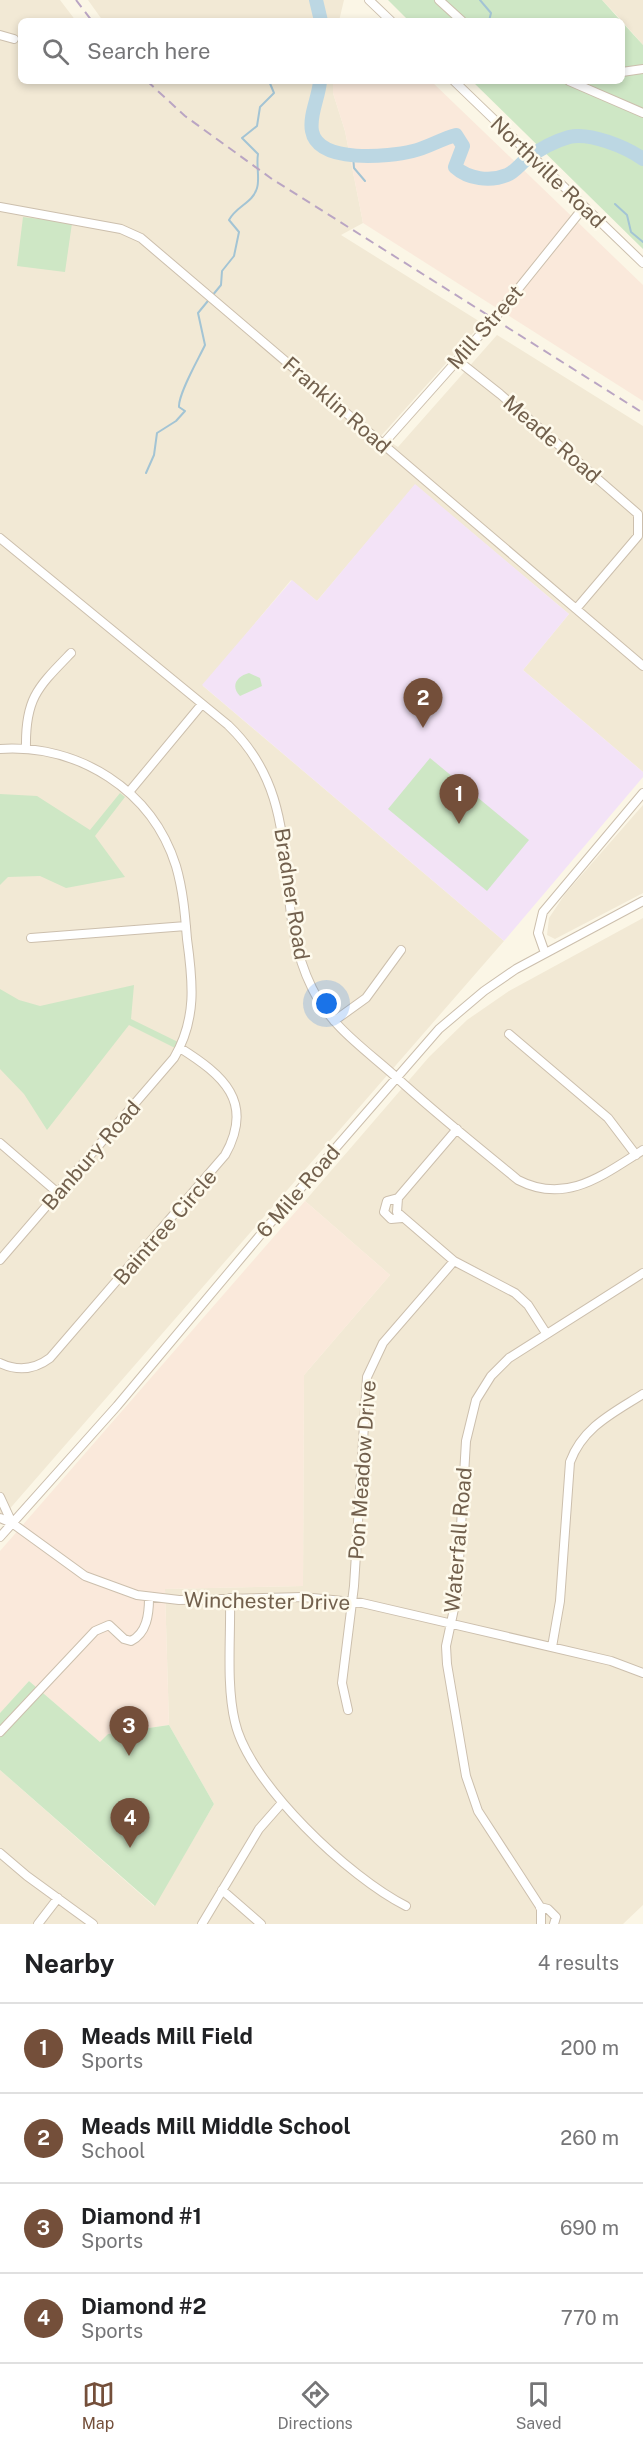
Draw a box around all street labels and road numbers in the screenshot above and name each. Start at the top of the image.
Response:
street label: Northville Road [485,111,611,233]
street label: Mill Street [442,280,528,374]
street label: Franklin Road [278,351,396,459]
street label: Meade Road [498,390,606,488]
street label: Bradner Road [269,826,315,962]
street label: Banbury Road [37,1095,145,1215]
street label: 6 Mile Road [251,1140,345,1242]
street label: Baintree Circle [108,1164,222,1290]
street label: Pon Meadow Drive [343,1379,381,1561]
street label: Waterfall Road [439,1466,477,1614]
street label: Winchester Drive [184,1587,350,1615]

